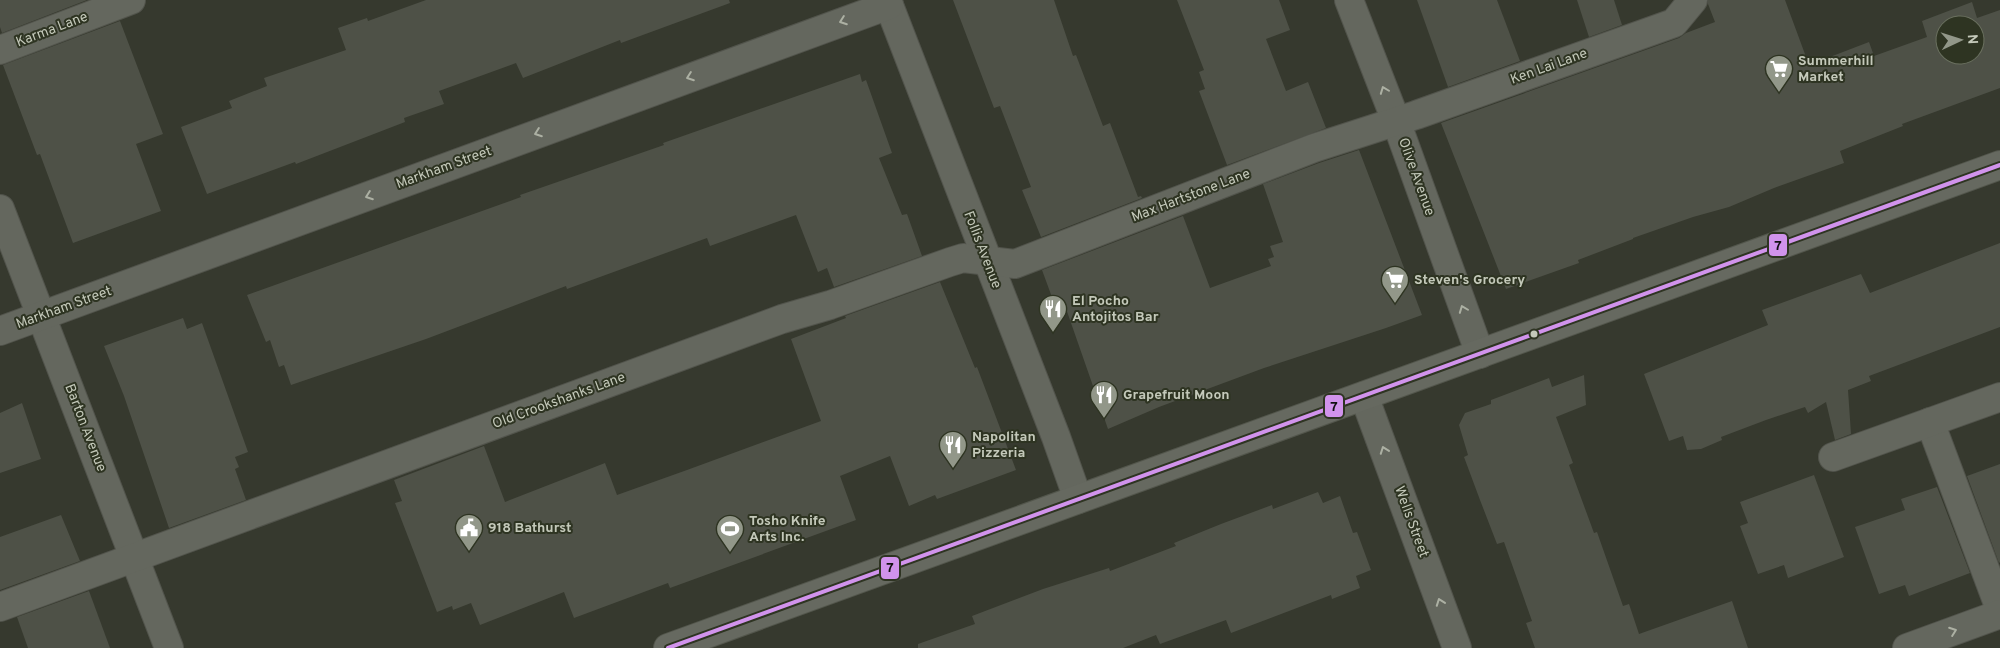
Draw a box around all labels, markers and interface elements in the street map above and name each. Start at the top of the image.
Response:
street label: Karma Lane [14,9,90,51]
one-way arrow [839,15,848,25]
north arrow [1935,15,1985,65]
text: N [1963,34,1980,45]
street label: Ken Lai Lane [1508,45,1590,89]
place label: Summerhill Market [1798,53,1874,86]
supermarket icon: Summerhill Market [1764,54,1794,93]
one-way arrow [686,71,695,81]
one-way arrow [1380,86,1390,95]
one-way arrow [534,127,543,137]
street label: Olive Avenue [1394,136,1438,218]
street label: Markham Street [394,143,494,193]
street label: Max Hartstone Lane [1129,166,1253,226]
one-way arrow [365,189,374,200]
street label: Follis Avenue [959,209,1005,291]
line badge: 7 [1768,233,1788,257]
text: 7 [1774,238,1782,255]
supermarket icon: Steven's Grocery [1380,265,1410,304]
place label: Steven's Grocery [1414,272,1525,289]
street label: Markham Street [14,283,114,333]
place label: El Pocho Antojitos Bar [1072,293,1159,326]
restaurant icon: El Pocho Antojitos Bar [1038,294,1068,333]
one-way arrow [1459,305,1469,313]
unlabelled marker [1529,329,1539,339]
street label: Old Crookshanks Lane [490,369,628,433]
restaurant icon: Grapefruit Moon [1089,380,1119,419]
street label: Barton Avenue [60,382,110,474]
place label: Grapefruit Moon [1123,387,1229,404]
line badge: 7 [1324,394,1344,418]
text: 7 [1330,399,1338,416]
place label: Napolitan Pizzeria [972,429,1036,462]
restaurant icon: Napolitan Pizzeria [938,430,968,469]
one-way arrow [1380,446,1390,455]
street label: Wells Street [1390,484,1432,560]
public building icon: 918 Bathurst [454,513,484,552]
place label: Tosho Knife Arts Inc. [749,513,826,546]
sports icon: Tosho Knife Arts Inc. [715,514,745,553]
place label: 918 Bathurst [488,520,572,537]
line badge: 7 [880,556,900,580]
text: 7 [886,560,894,577]
one-way arrow [1436,598,1446,607]
one-way arrow [1948,627,1957,637]

